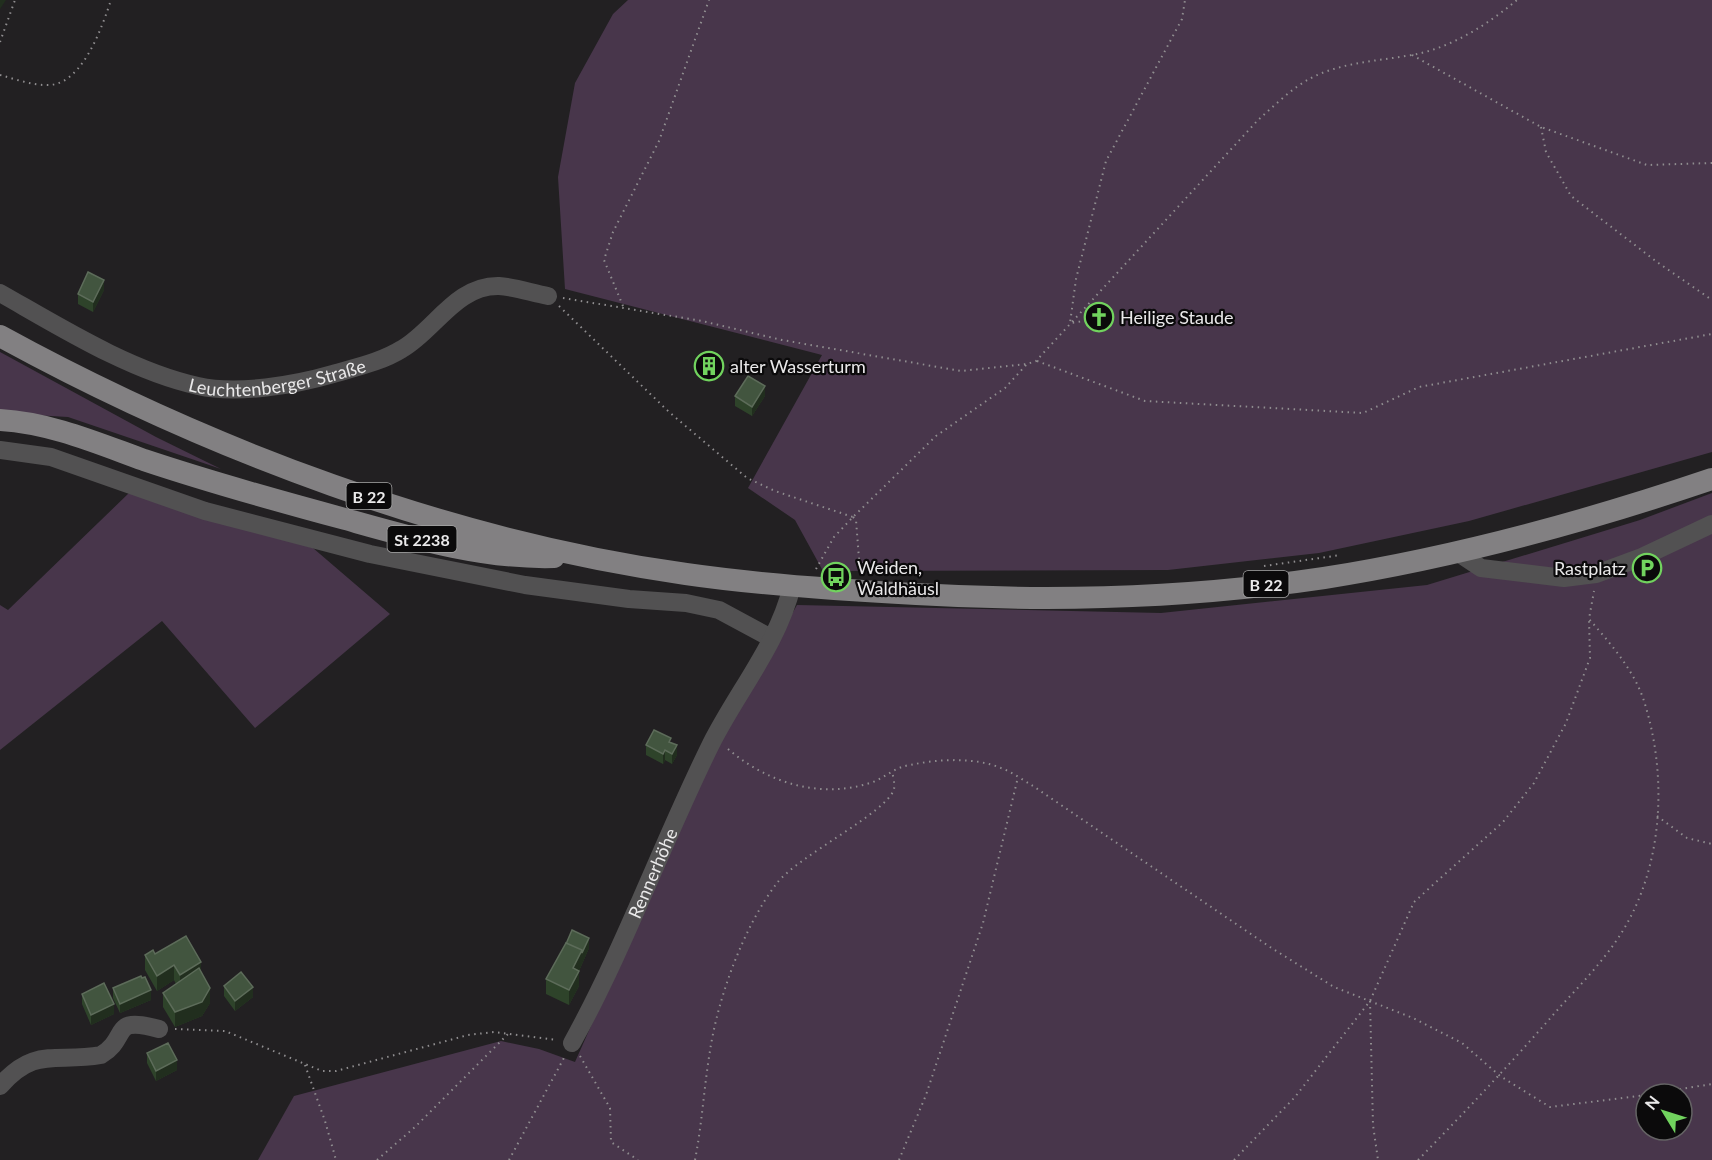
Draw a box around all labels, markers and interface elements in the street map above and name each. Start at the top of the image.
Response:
church icon: Heilige Staude [1083,301,1115,333]
place label: Heilige Staude [1120,306,1234,328]
building icon: alter Wasserturm [693,350,725,382]
street label: Leuchtenberger Straße [186,354,368,401]
place label: alter Wasserturm [730,355,866,377]
road number: B 22 [346,483,392,509]
road number: St 2238 [388,526,456,552]
parking icon: Rastplatz [1631,552,1663,584]
place label: Weiden, Waldhäusl [857,556,939,599]
place label: Rastplatz [1554,557,1626,579]
bus stop icon: Weiden, Waldhäusl [820,561,852,593]
road number: B 22 [1244,571,1288,597]
street label: Rennerhöhe [623,825,682,922]
north arrow [1634,1082,1694,1142]
text: N [1641,1092,1663,1113]

